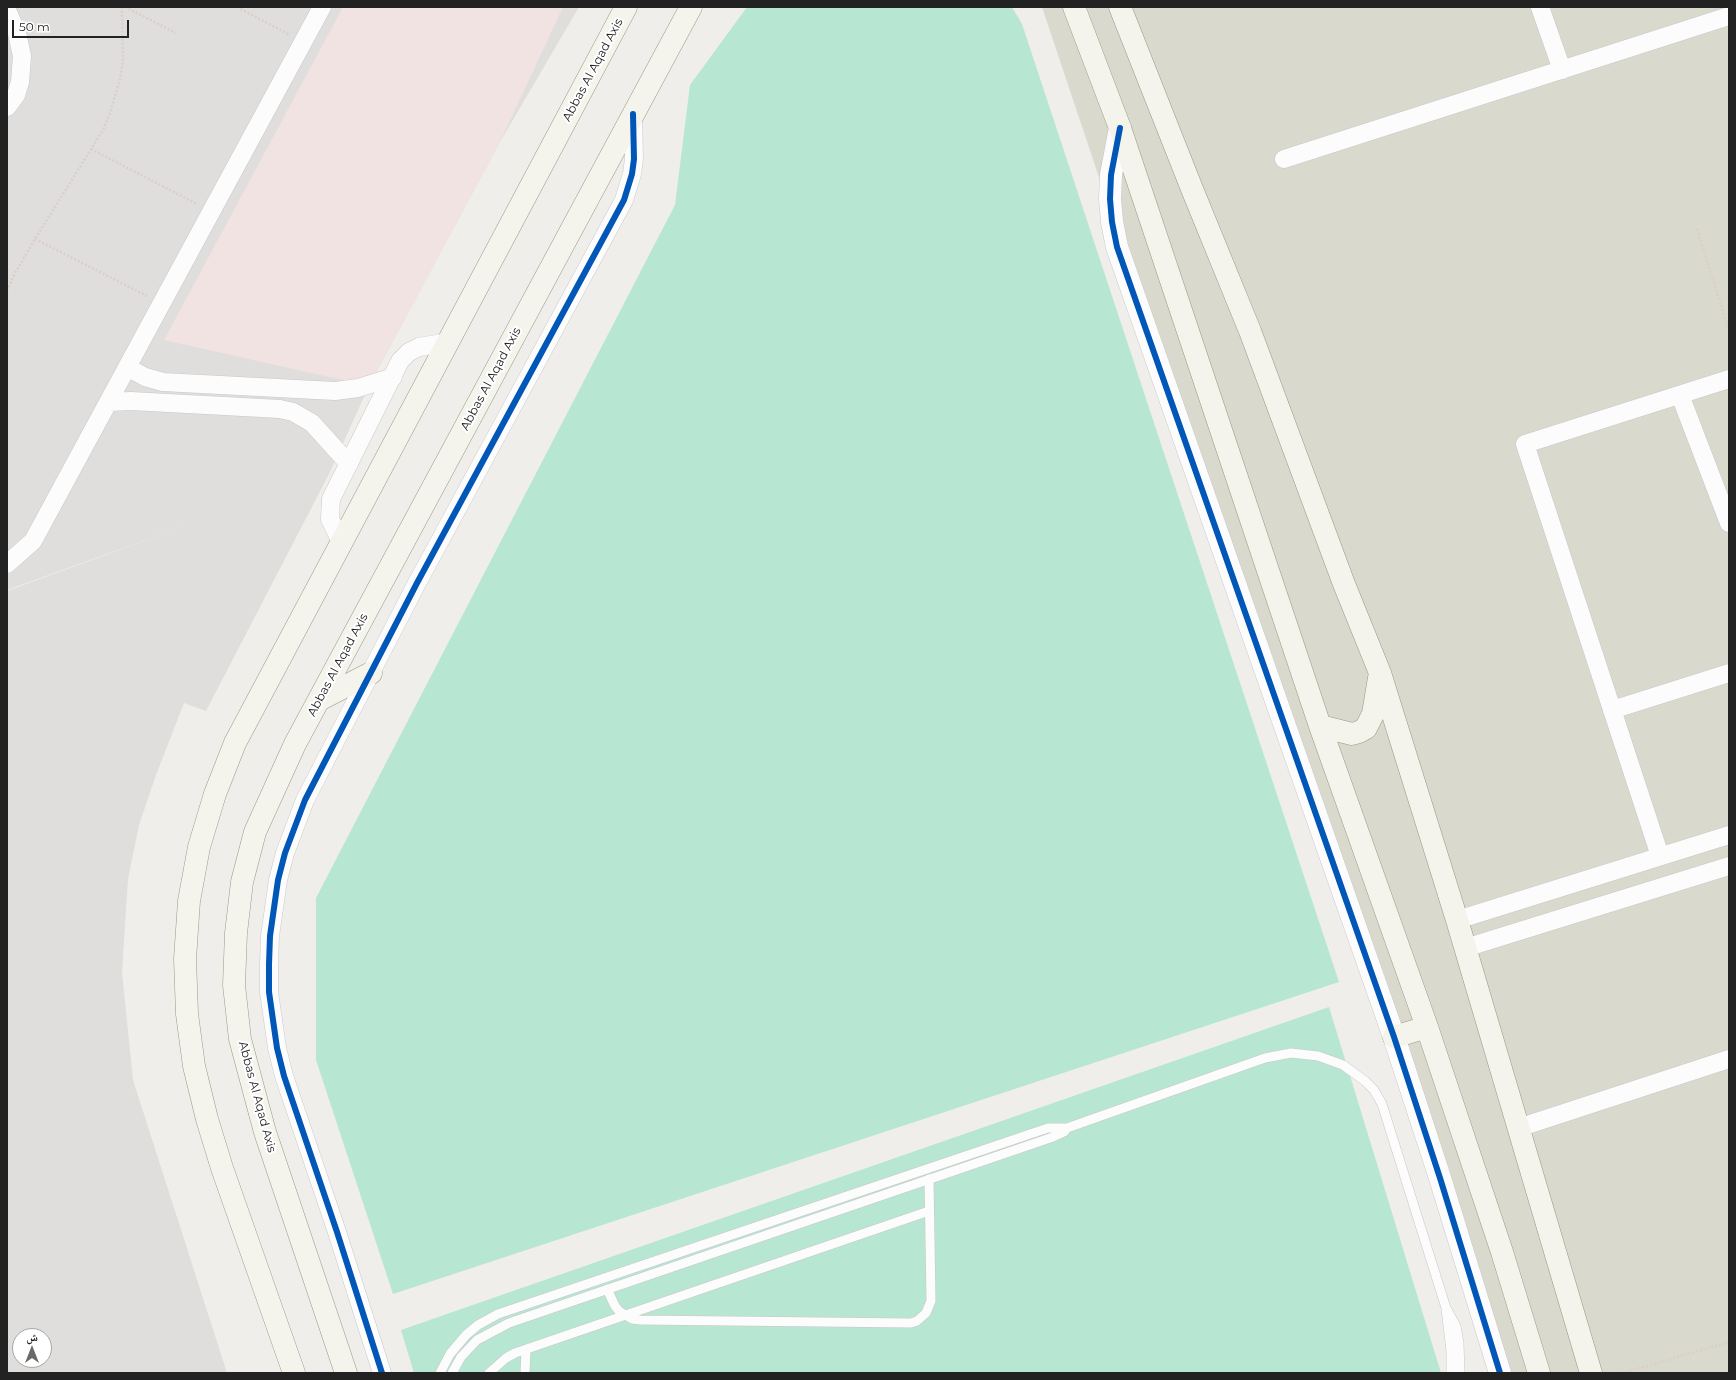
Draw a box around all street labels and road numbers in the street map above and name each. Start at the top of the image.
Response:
street label: Abbas Al Aqad Axis [560,16,626,124]
street label: Abbas Al Aqad Axis [458,325,524,433]
street label: Abbas Al Aqad Axis [305,611,371,719]
street label: Abbas Al Aqad Axis [235,1040,279,1154]

